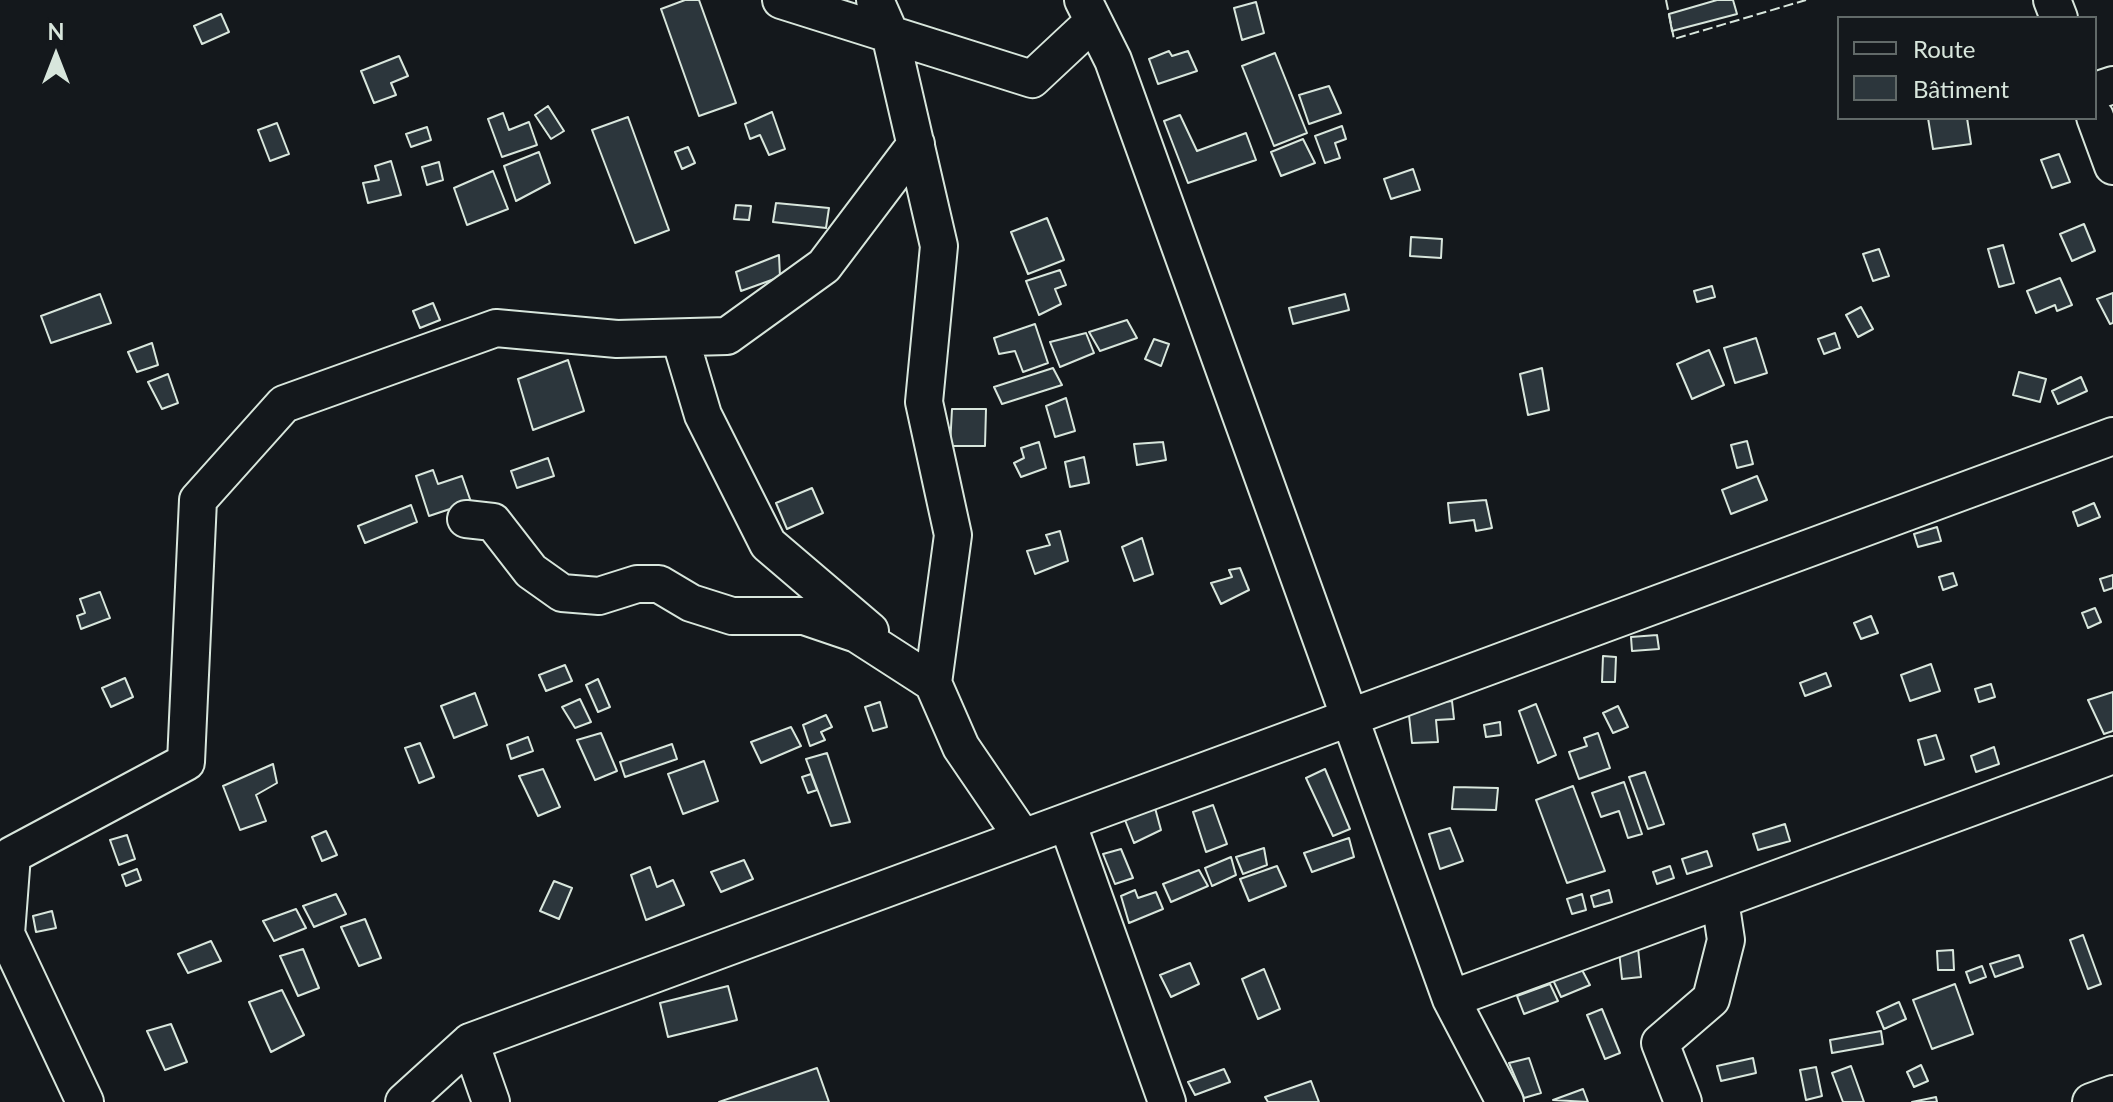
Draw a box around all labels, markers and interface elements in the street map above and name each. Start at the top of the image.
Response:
north arrow [16,16,96,96]
legend [1837,16,2097,120]
text: N [48,18,64,45]
text: Route [1913,34,1975,63]
text: Bâtiment [1913,74,2009,103]

